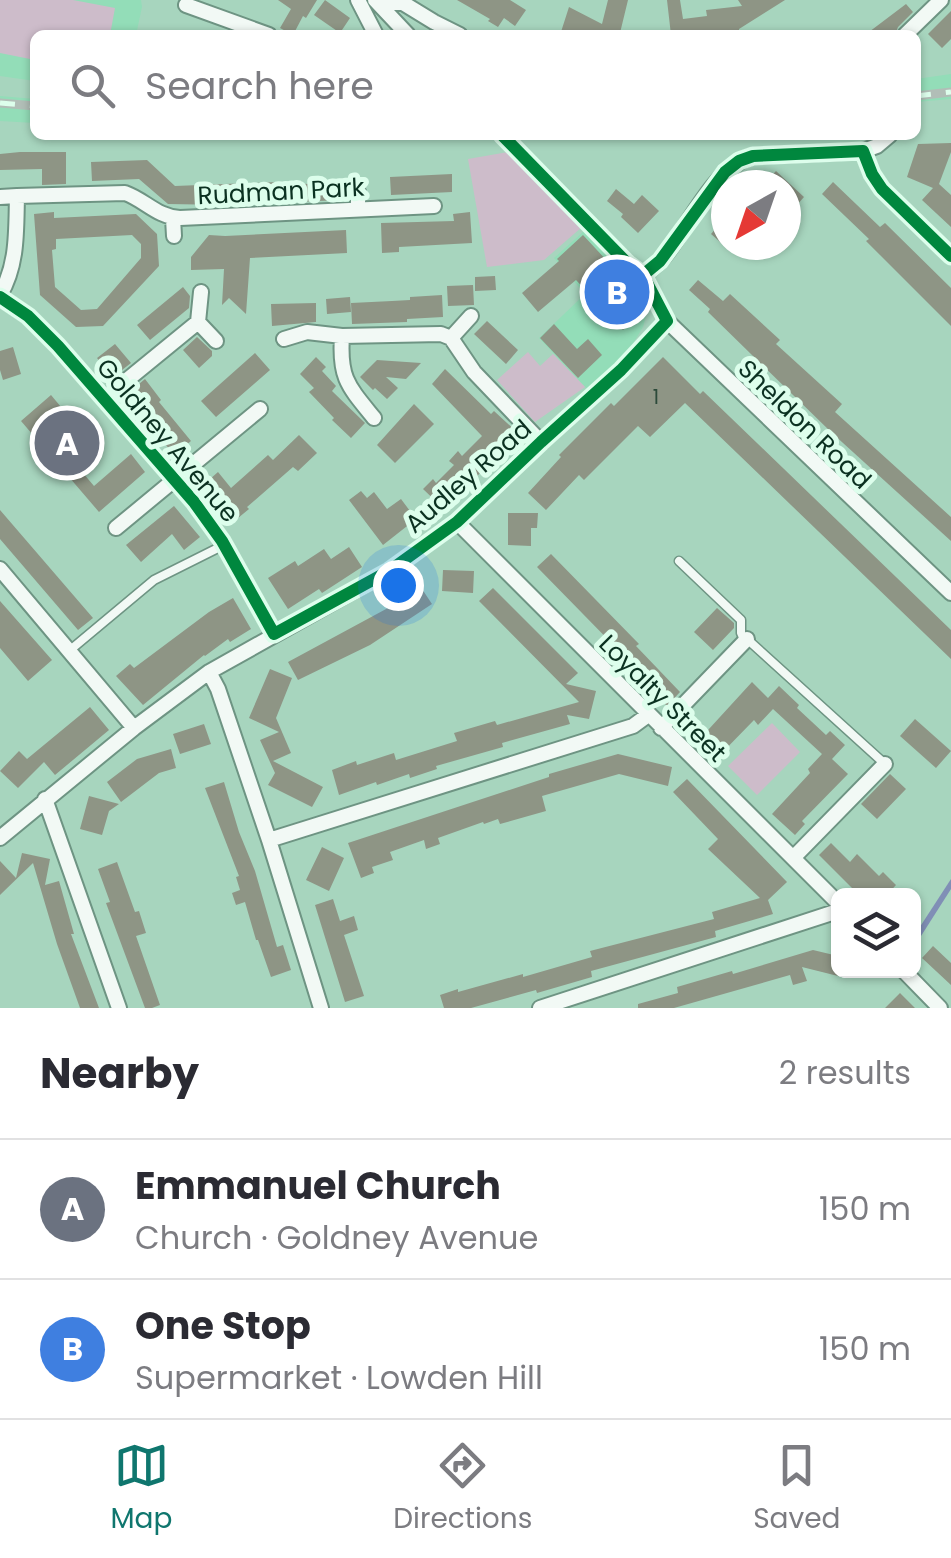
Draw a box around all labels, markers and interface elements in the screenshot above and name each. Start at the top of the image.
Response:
search box [30,30,921,140]
icon: search [65,58,120,113]
text: Search here [145,59,374,112]
street label: Rudman Park [197,170,365,213]
north arrow [711,170,801,260]
pin: B [584,254,650,330]
street label: Goldney Avenue [88,351,247,530]
street label: Sheldon Road [730,352,879,497]
house number: 1 [653,383,659,411]
pin: A [34,406,100,480]
street label: Audley Road [398,412,539,541]
your location [373,560,424,611]
street label: Loyalty Street [591,627,734,770]
map controls [831,888,921,978]
button: layers [831,888,921,978]
text: Nearby [40,1044,199,1103]
text: 2 results [779,1050,911,1095]
text: Emmanuel Church [135,1159,501,1212]
text: A [61,1186,84,1231]
text: 150 m [819,1186,911,1231]
text: Church · Goldney Avenue [135,1215,538,1260]
text: One Stop [135,1299,311,1352]
text: B [62,1326,83,1371]
text: 150 m [819,1326,911,1371]
text: Supermarket · Lowden Hill [135,1355,543,1400]
tab: Map [110,1438,172,1540]
tab: Directions [393,1438,532,1540]
tab: Saved [753,1438,841,1540]

